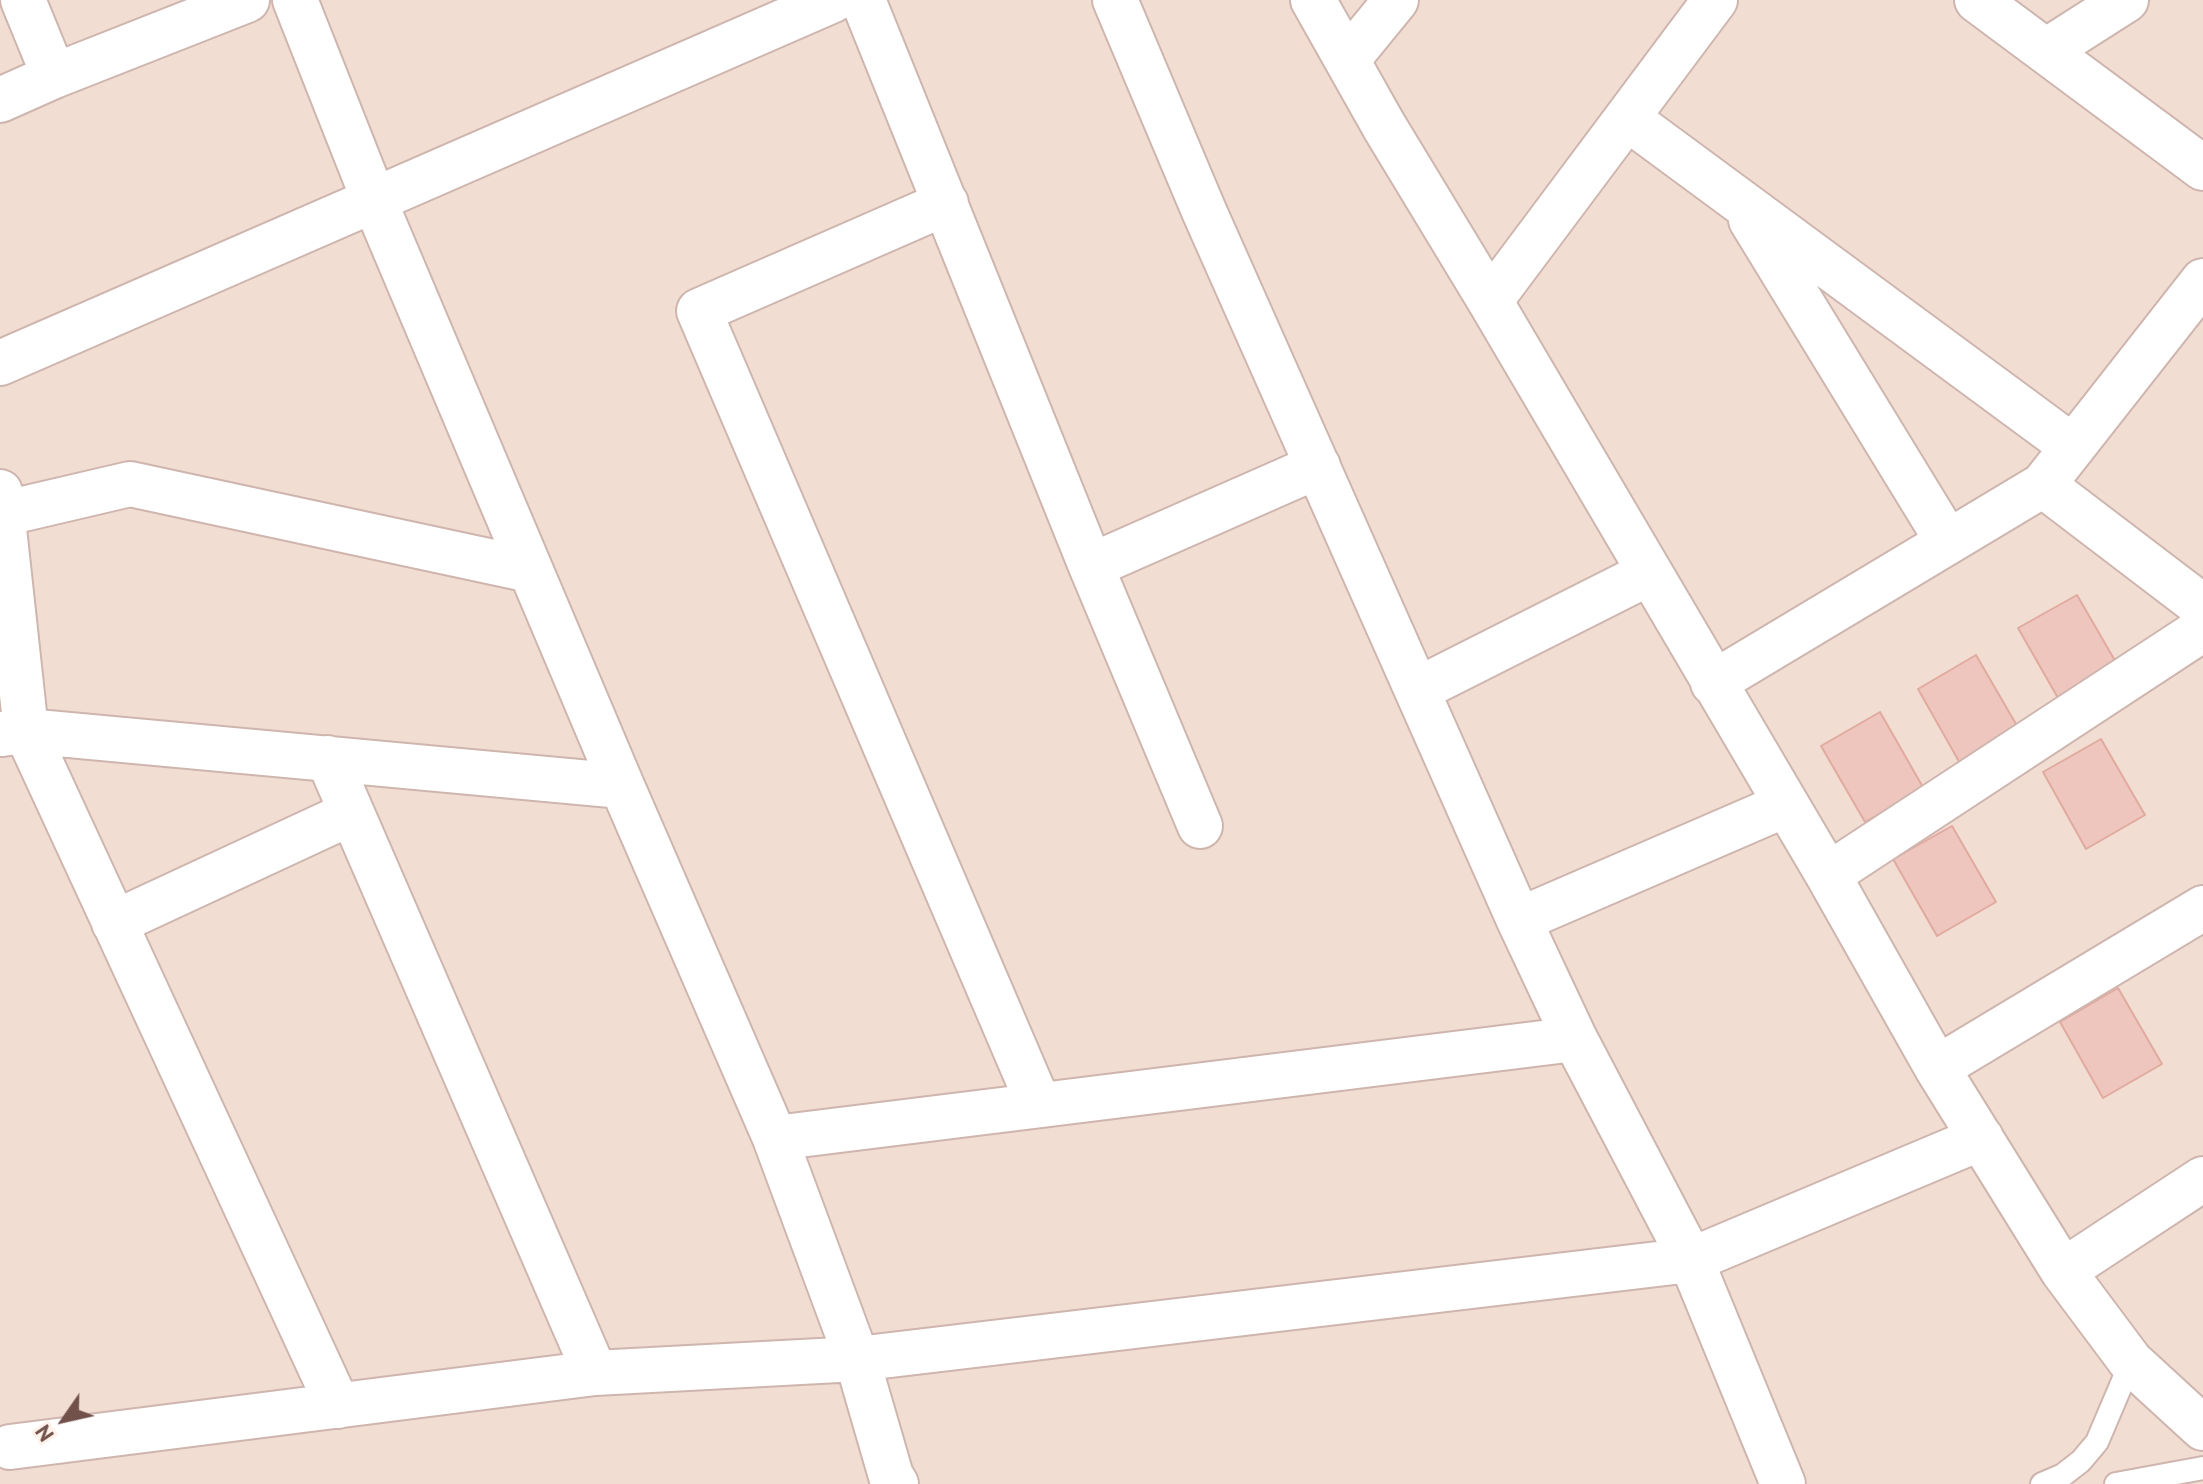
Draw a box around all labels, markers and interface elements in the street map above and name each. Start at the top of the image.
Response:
north arrow [24,1380,104,1460]
text: N [28,1420,60,1447]

